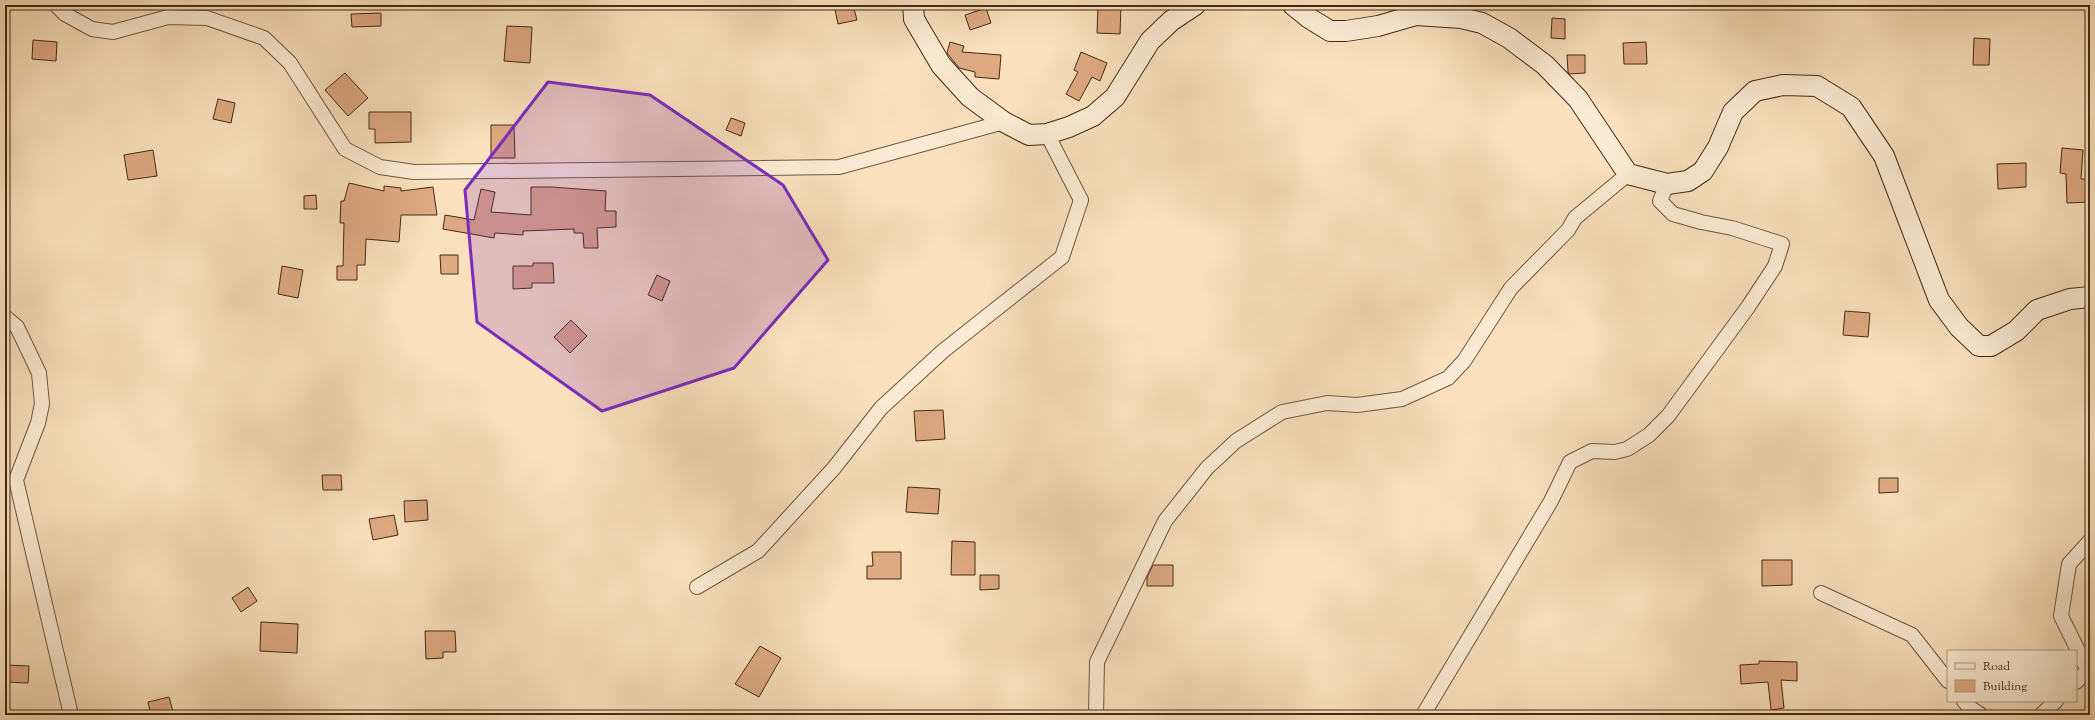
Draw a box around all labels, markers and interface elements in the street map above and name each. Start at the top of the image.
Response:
legend [1947,650,2077,702]
text: Road [1983,658,2010,676]
text: Building [1983,678,2027,696]

